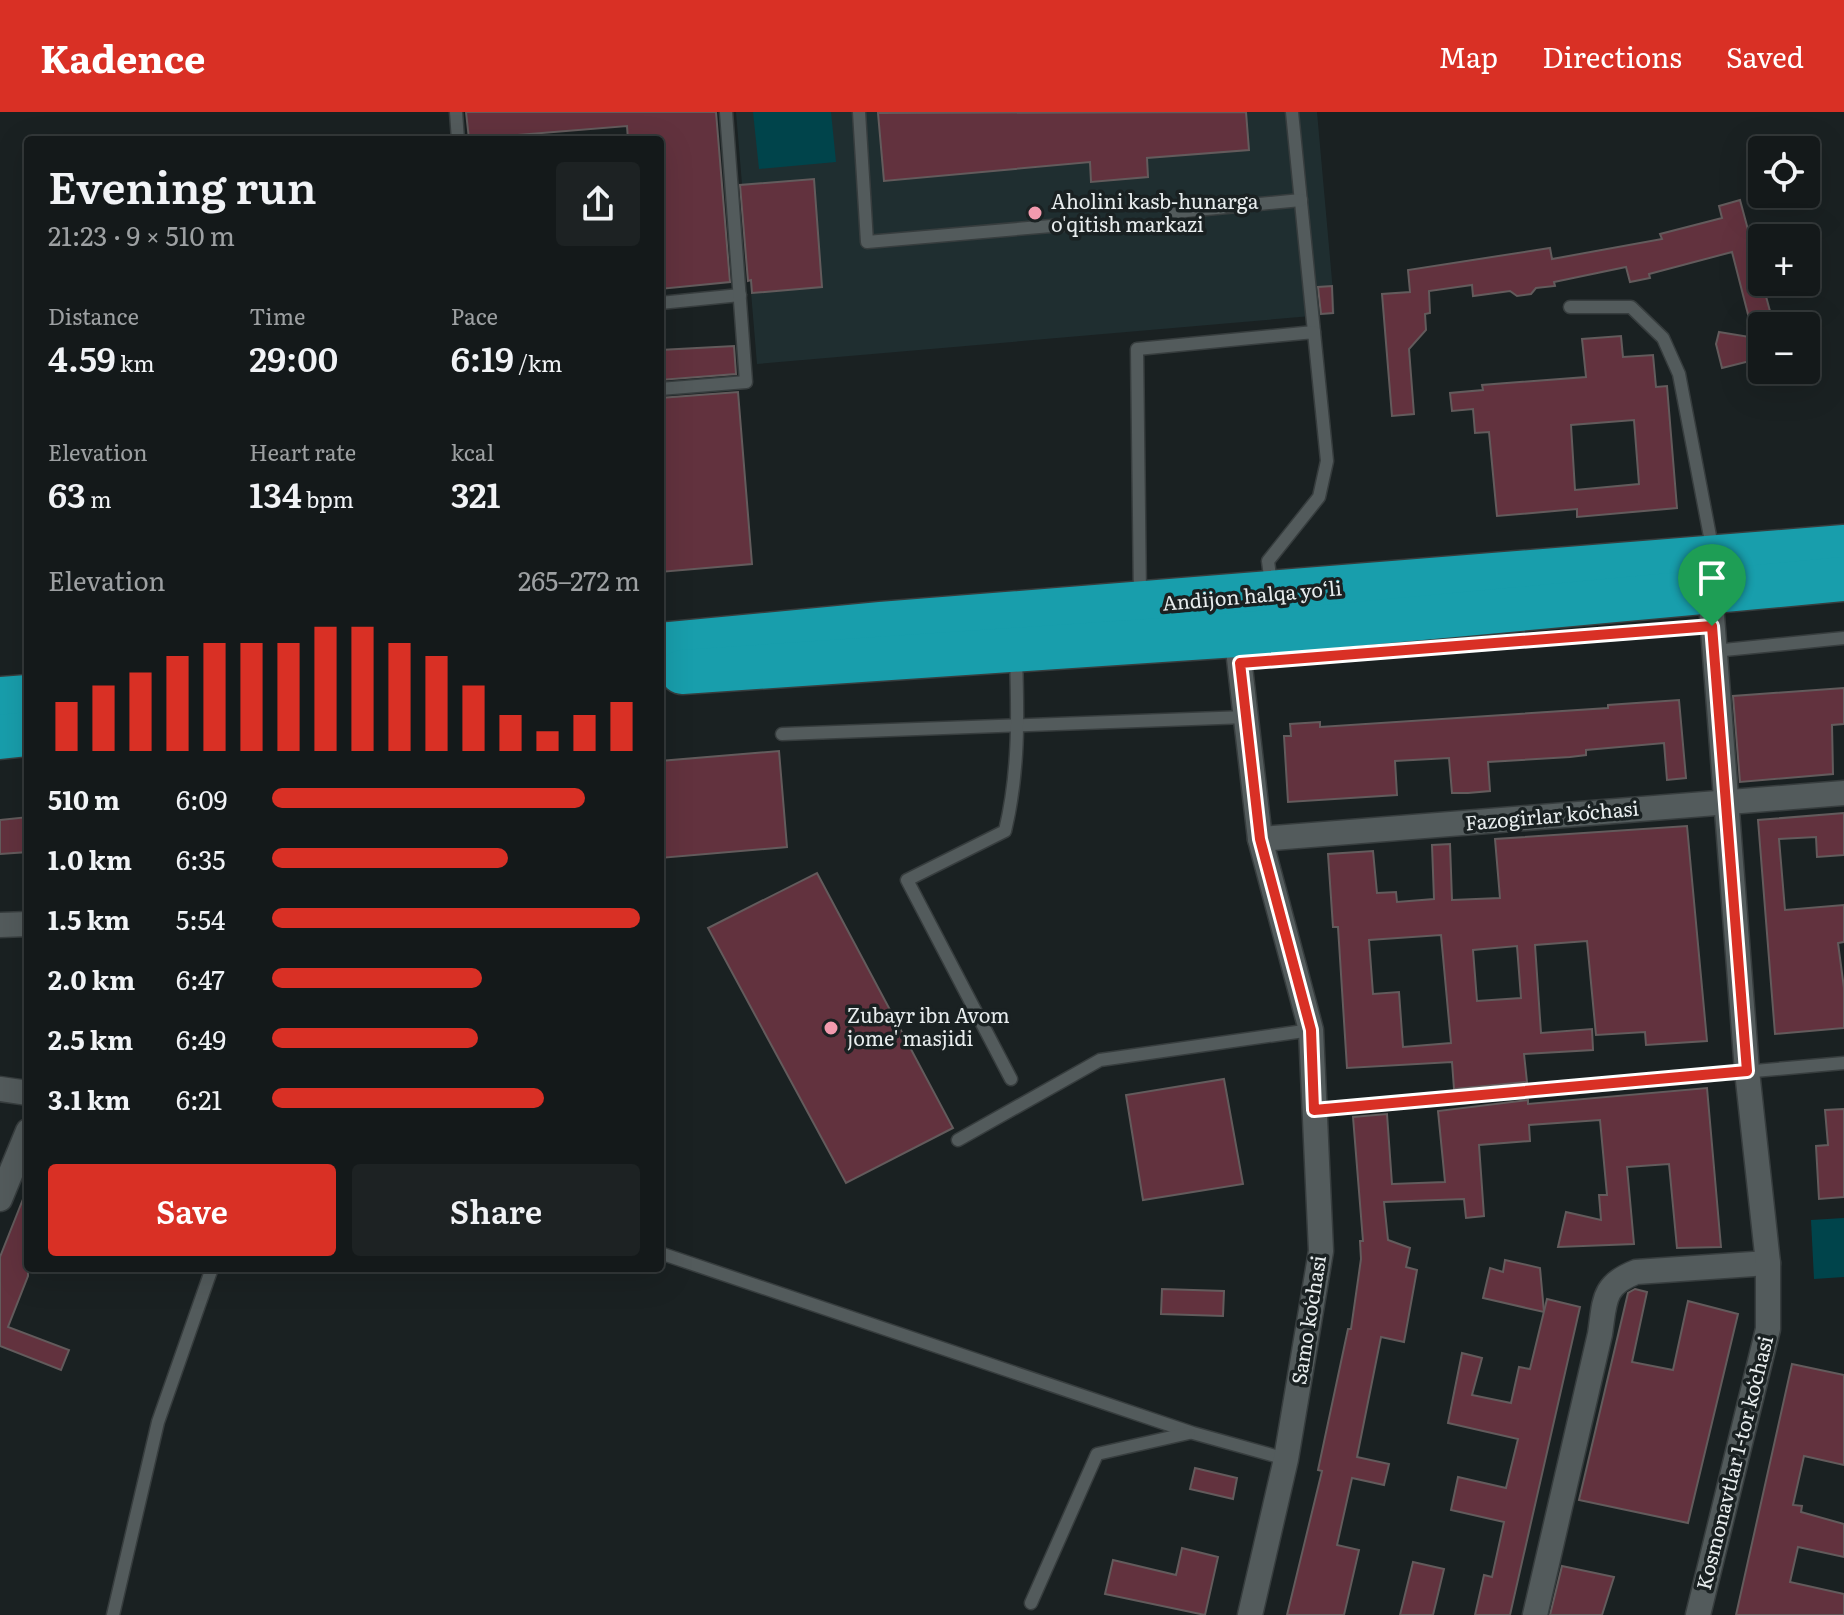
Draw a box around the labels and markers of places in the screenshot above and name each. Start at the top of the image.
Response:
place label: Aholini kasb-hunarga o'qitish markazi [1051,185,1259,238]
marker: Aholini kasb-hunarga o'qitish markazi [1026,204,1044,222]
pin [1678,544,1746,626]
place label: Zubayr ibn Avom jome' masjidi [847,999,1010,1052]
marker: Zubayr ibn Avom jome' masjidi [822,1019,840,1037]

